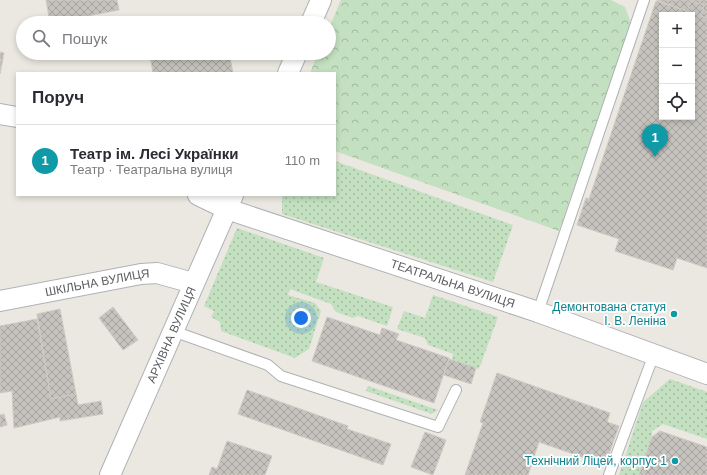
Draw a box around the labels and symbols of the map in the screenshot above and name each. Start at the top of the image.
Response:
pin: 1 [642,124,668,157]
street label: ТЕАТРАЛЬНА ВУЛИЦЯ [389,257,517,311]
street label: ШКІЛЬНА ВУЛИЦЯ [44,266,150,299]
street label: АРХІВНА ВУЛИЦЯ [144,285,199,385]
place label: Демонтована статуя І. В. Леніна [552,300,666,328]
your location [291,308,311,328]
marker: Демонтована статуя І. В. Леніна [669,309,679,319]
place label: Технічний Ліцей, корпус 1 [525,454,667,468]
marker: Технічний Ліцей, корпус 1 [670,456,680,466]

